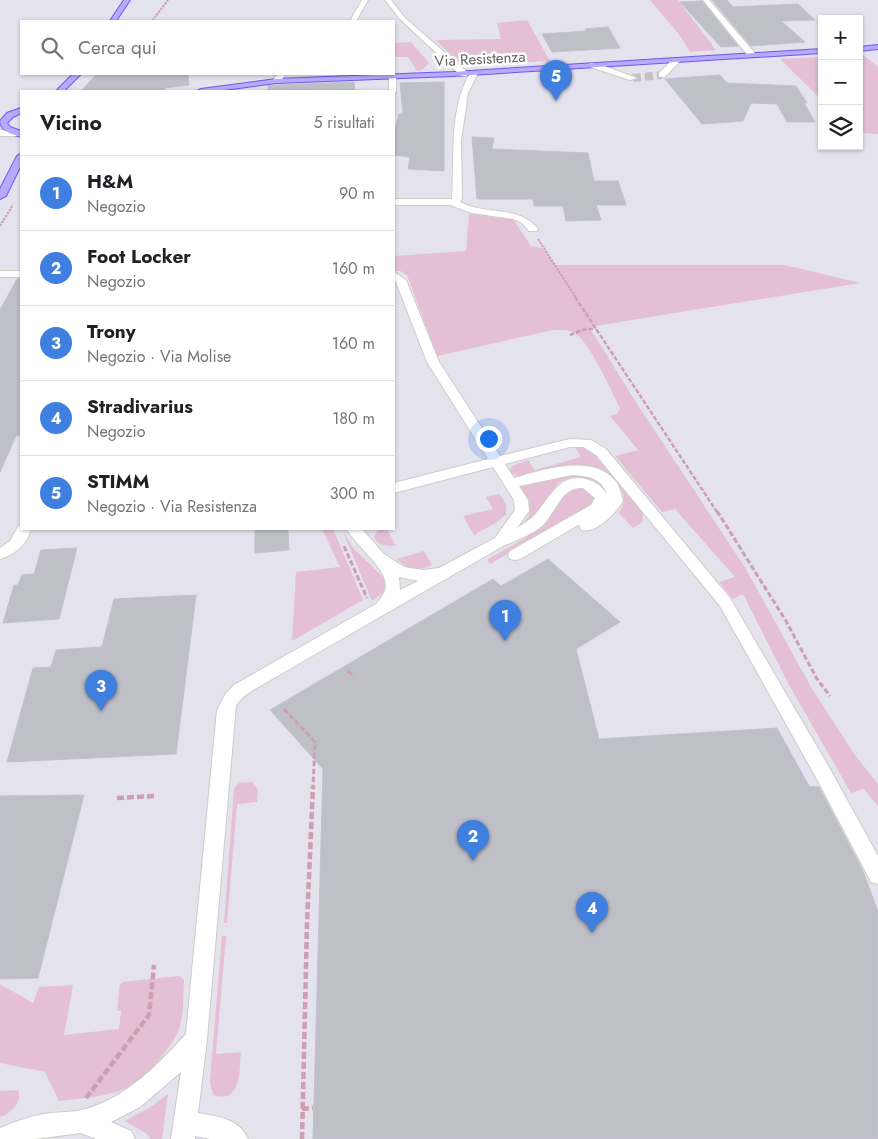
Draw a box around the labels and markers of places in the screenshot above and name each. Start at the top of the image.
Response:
pin: 5 [540,60,572,101]
pin: 1 [489,600,521,641]
pin: 3 [85,670,117,711]
pin: 2 [457,820,489,861]
pin: 4 [576,892,608,933]

